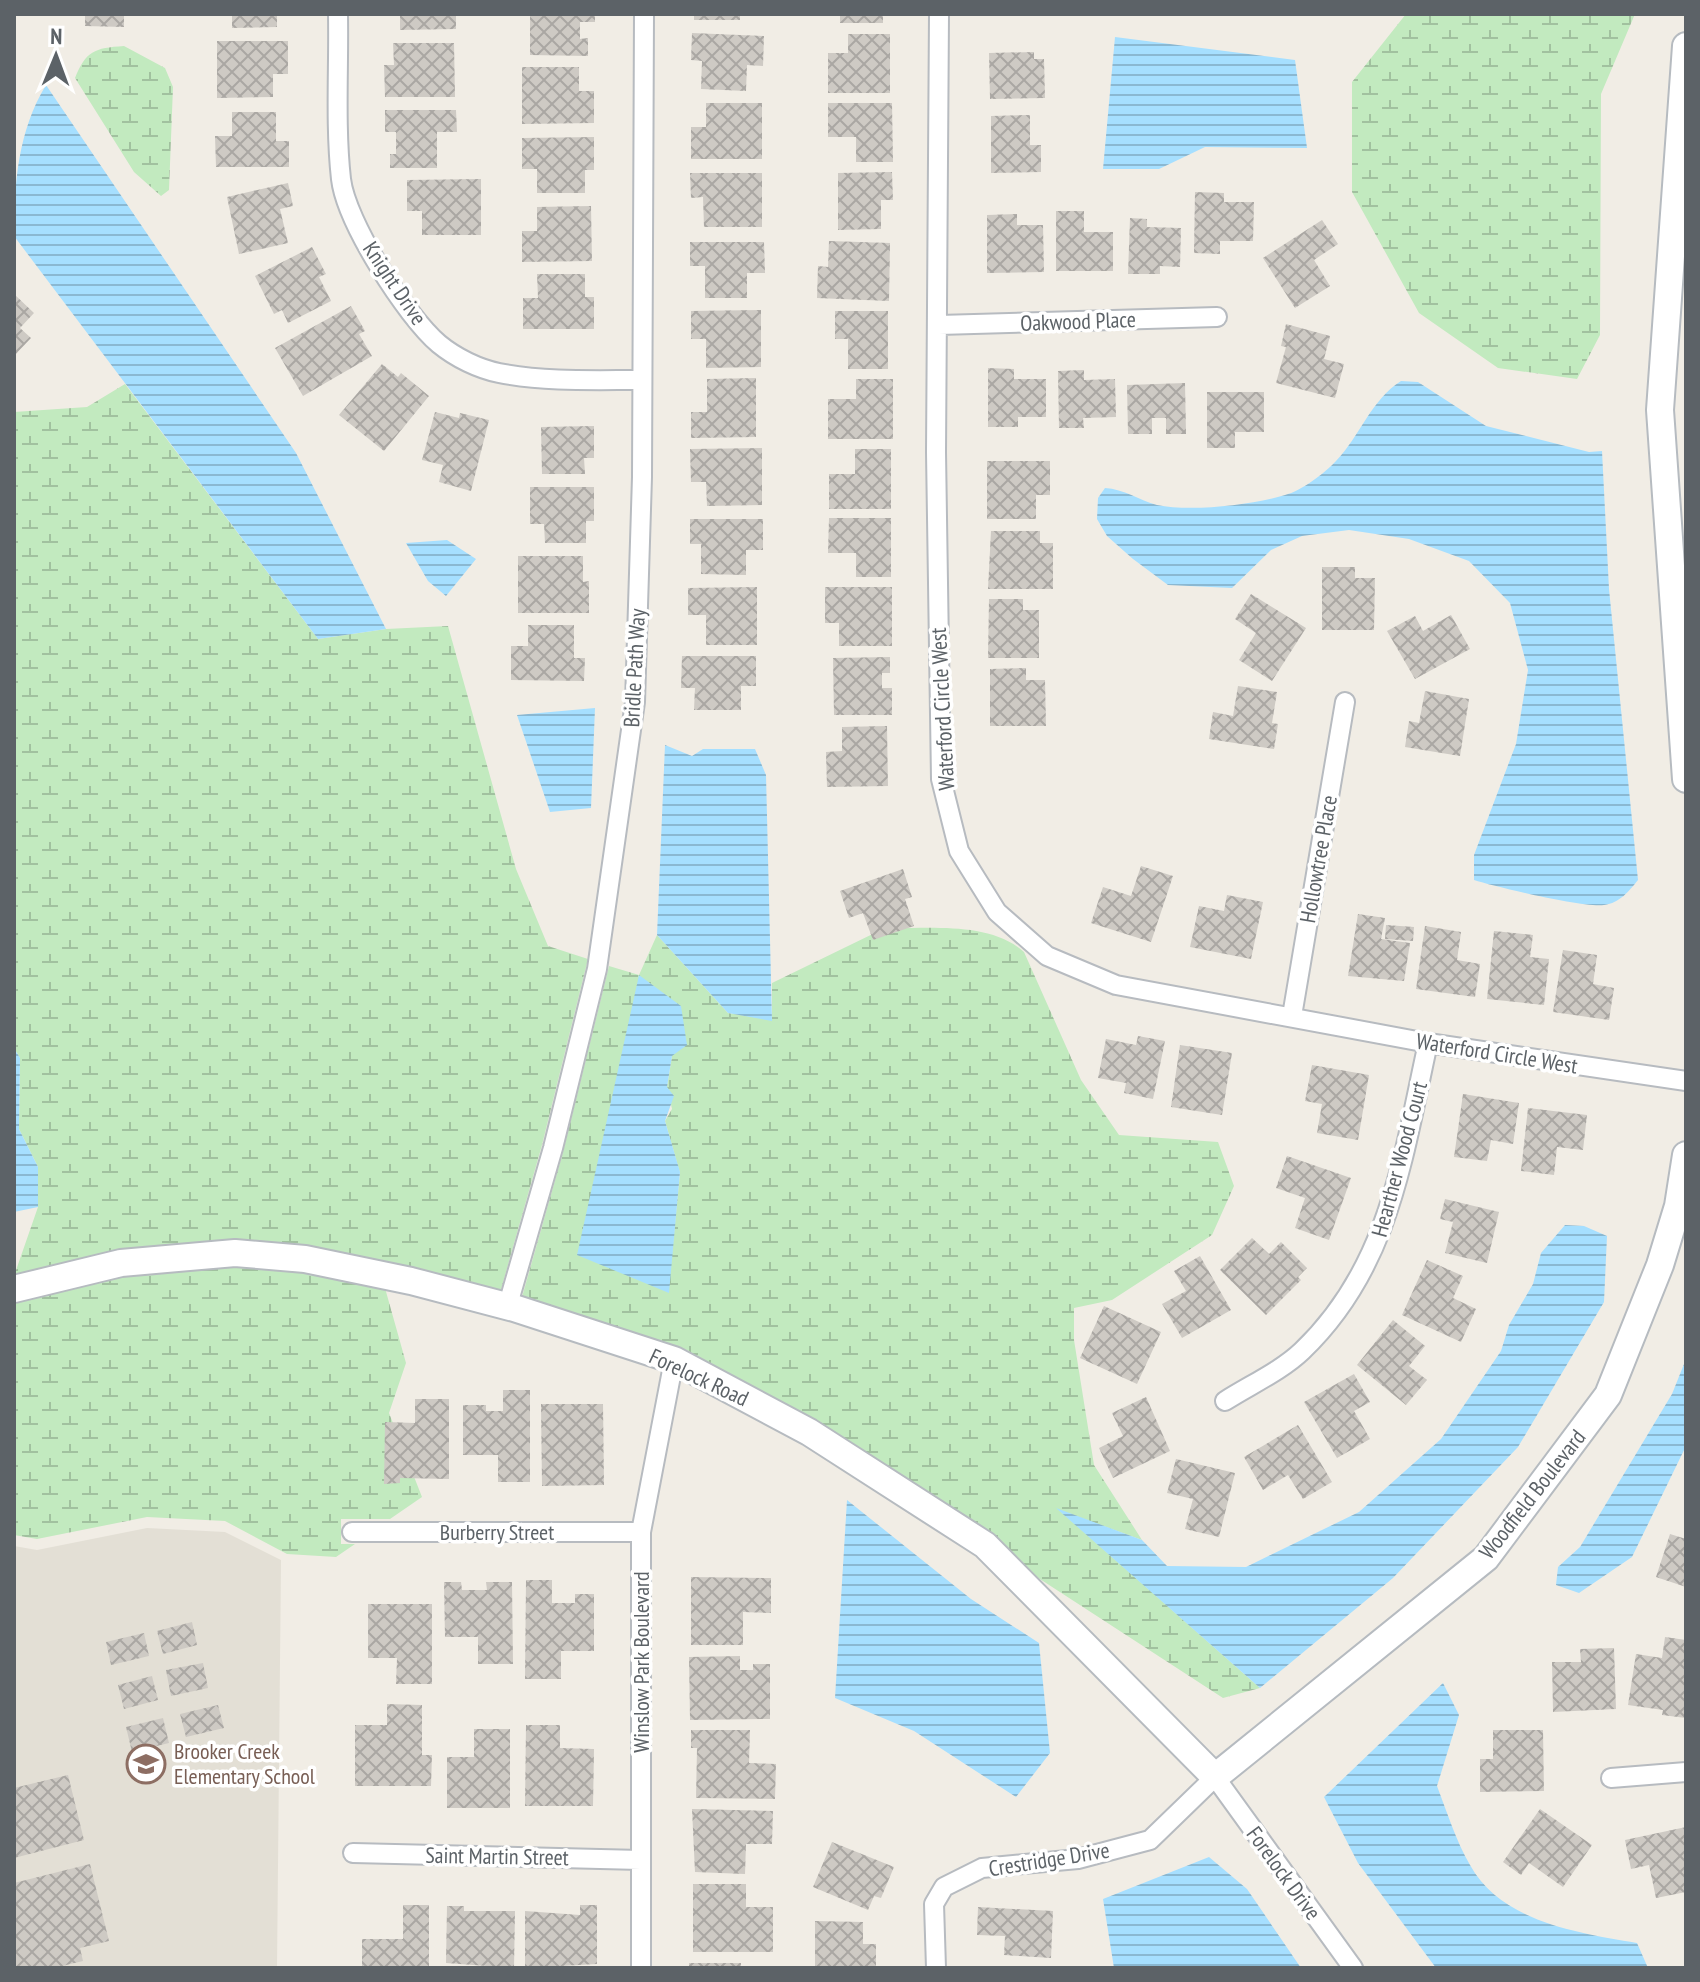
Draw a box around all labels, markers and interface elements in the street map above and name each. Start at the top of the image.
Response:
north arrow [16,16,96,96]
text: N [50,22,63,50]
street label: Knight Drive [357,236,433,330]
street label: Oakwood Place [1020,305,1136,337]
street label: Bridle Path Way [617,607,651,728]
street label: Waterford Circle West [924,627,960,791]
street label: Hollowtree Place [1293,793,1343,925]
street label: Waterford Circle West [1414,1026,1580,1080]
street label: Hearther Wood Court [1365,1078,1433,1240]
street label: Forelock Road [645,1342,753,1412]
street label: Woodfield Boulevard [1473,1424,1591,1564]
street label: Burberry Street [440,1518,554,1546]
street label: Winslow Park Boulevard [627,1571,655,1753]
place label: Brooker Creek Elementary School [174,1737,316,1790]
school or university icon: Brooker Creek Elementary School [125,1743,167,1785]
street label: Forelock Drive [1241,1821,1327,1925]
street label: Crestridge Drive [987,1836,1111,1882]
street label: Saint Martin Street [425,1841,569,1871]

